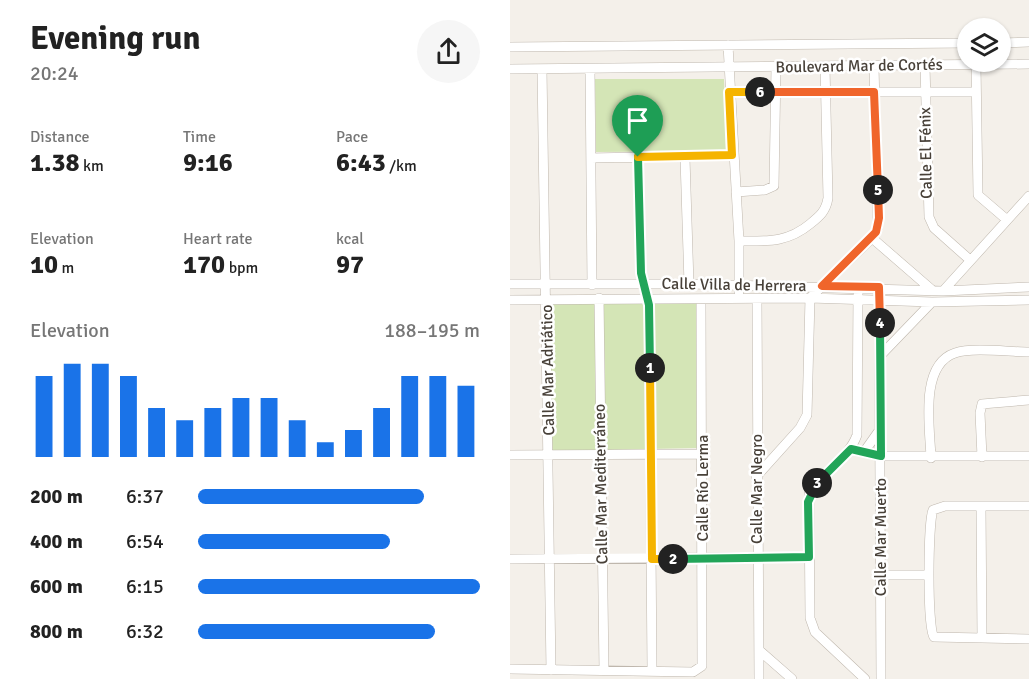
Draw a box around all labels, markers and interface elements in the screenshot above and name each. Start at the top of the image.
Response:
text: Evening run [30,18,200,59]
map controls [957,18,1011,72]
button: layers [957,18,1011,72]
button: share [417,20,480,83]
street label: Boulevard Mar de Cortés [775,55,943,77]
text: 20:24 [30,61,79,86]
pin: 6 [745,77,775,107]
text: 6 [756,82,764,102]
pin [612,95,663,157]
icon: arrive [621,104,654,137]
street label: Calle El Fénix [915,106,937,199]
text: Distance [30,127,90,147]
text: Time [183,127,216,147]
text: Pace [336,127,368,147]
text: 1.38 [30,147,80,179]
text: 9:16 [183,147,233,179]
text: 6:43 [336,147,386,179]
text: km [80,156,104,176]
text: /km [386,156,417,176]
pin: 5 [863,175,893,205]
text: 5 [874,180,882,200]
text: Elevation [30,229,94,249]
text: Heart rate [183,229,252,249]
text: kcal [336,229,364,249]
text: 10 [30,249,58,281]
text: 170 [183,249,225,281]
text: 97 [336,249,364,281]
text: m [58,258,74,278]
text: bpm [225,258,258,278]
street label: Calle Villa de Herrera [661,274,807,296]
street label: Calle Mar Adriático [537,304,559,436]
pin: 4 [865,308,895,338]
text: 4 [876,313,884,333]
text: Elevation [30,318,110,343]
text: 188–195 m [384,318,480,343]
pin: 1 [635,353,665,383]
text: 1 [646,358,654,378]
street label: Calle Mar Mediterráneo [590,404,612,564]
street label: Calle Mar Negro [747,434,767,544]
street label: Calle Río Lerma [693,435,713,541]
pin: 3 [802,468,832,498]
text: 3 [813,473,821,493]
street label: Calle Mar Muerto [871,478,891,596]
text: 200 m [30,484,83,509]
text: 6:37 [126,484,164,509]
text: 400 m [30,529,83,554]
text: 6:54 [126,529,164,554]
pin: 2 [658,544,688,574]
text: 2 [669,549,677,569]
text: 600 m [30,574,83,599]
text: 6:15 [126,574,164,599]
text: 800 m [30,619,83,644]
text: 6:32 [126,619,164,644]

